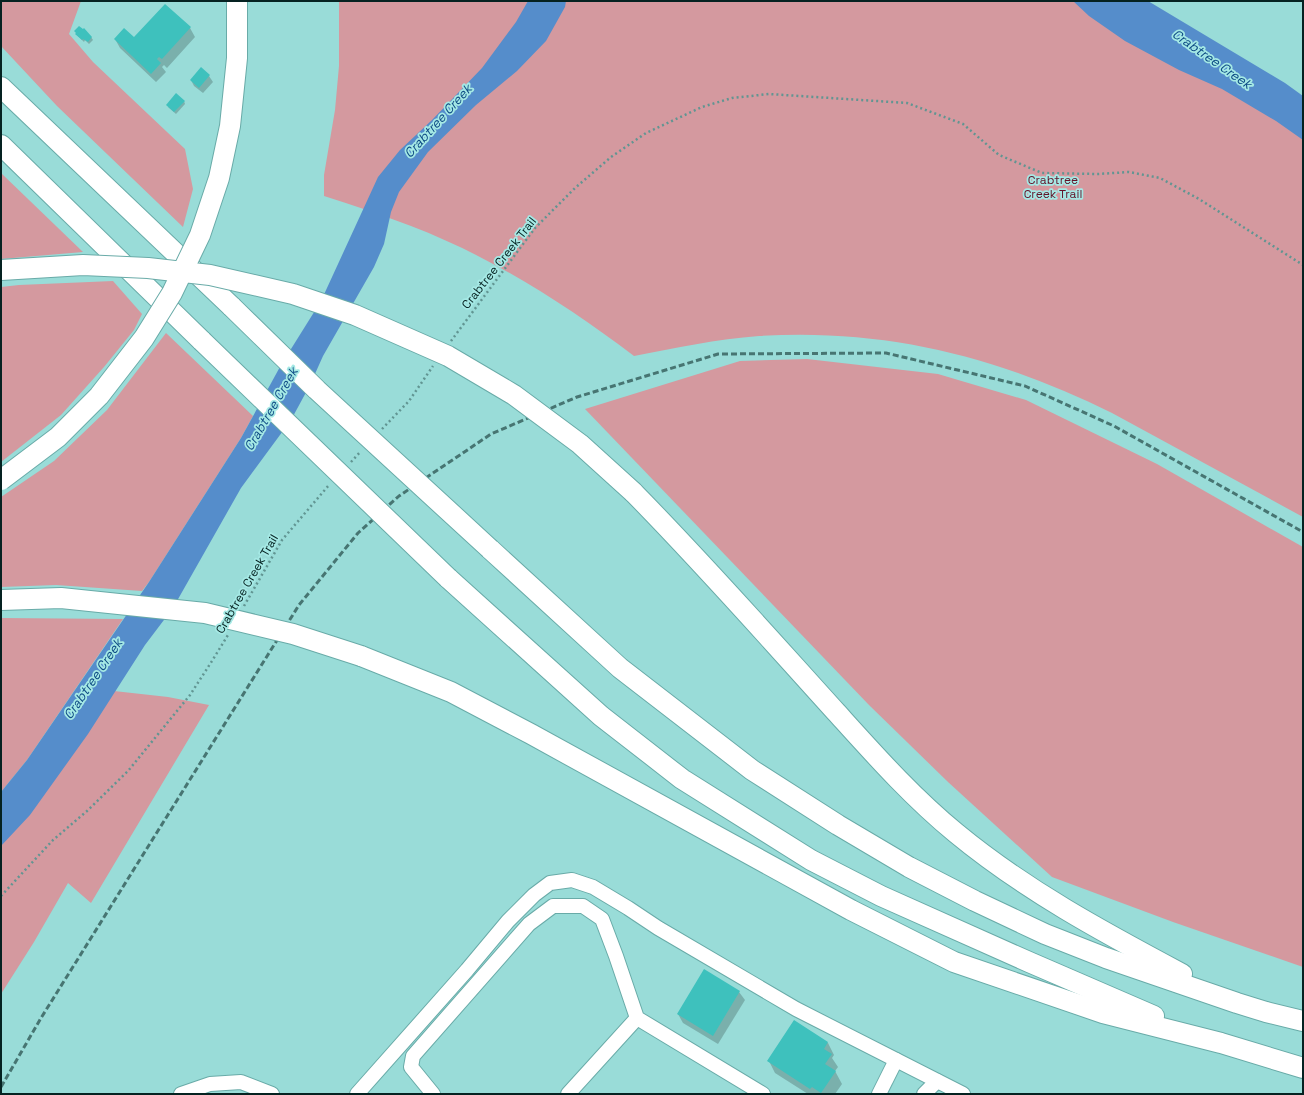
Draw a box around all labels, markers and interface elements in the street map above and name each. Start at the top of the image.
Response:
water label: Crabtree Creek [1169,25,1257,94]
water label: Crabtree Creek [400,79,477,161]
park label: Crabtree Creek Trail [1024,172,1082,202]
street label: Crabtree Creek Trail [458,214,540,312]
water label: Crabtree Creek [240,363,303,454]
street label: Crabtree Creek Trail [212,531,282,637]
water label: Crabtree Creek [60,634,127,722]

